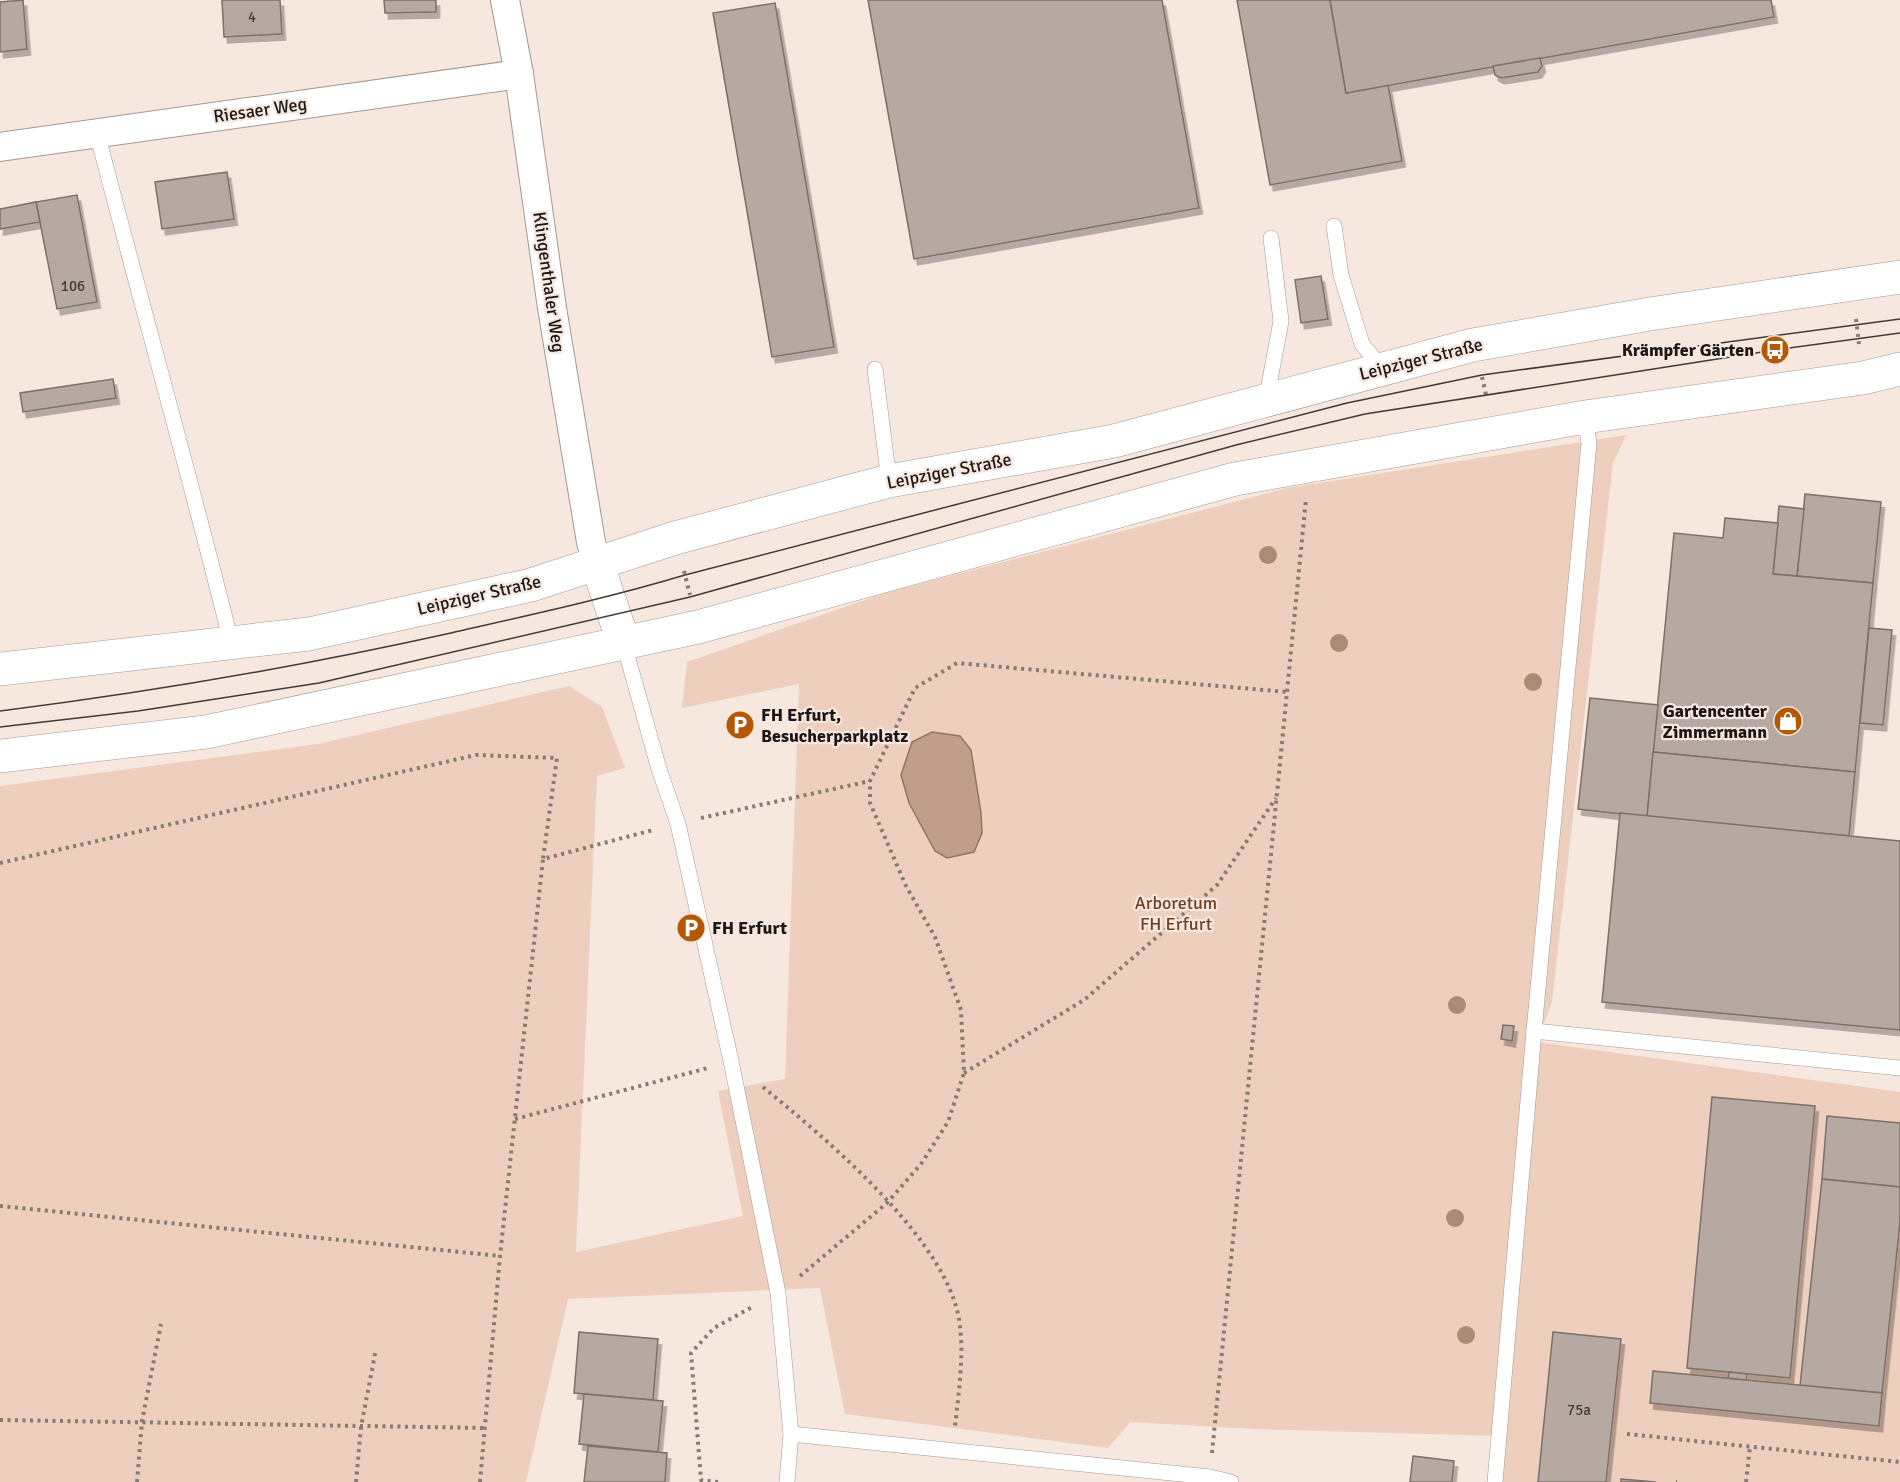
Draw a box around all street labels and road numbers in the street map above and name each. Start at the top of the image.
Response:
street label: Riesaer Weg [212,93,308,127]
street label: Klingenthaler Weg [528,210,570,354]
street label: Leipziger Straße [1357,333,1485,385]
street label: Leipziger Straße [885,448,1013,494]
street label: Leipziger Straße [415,570,543,620]

